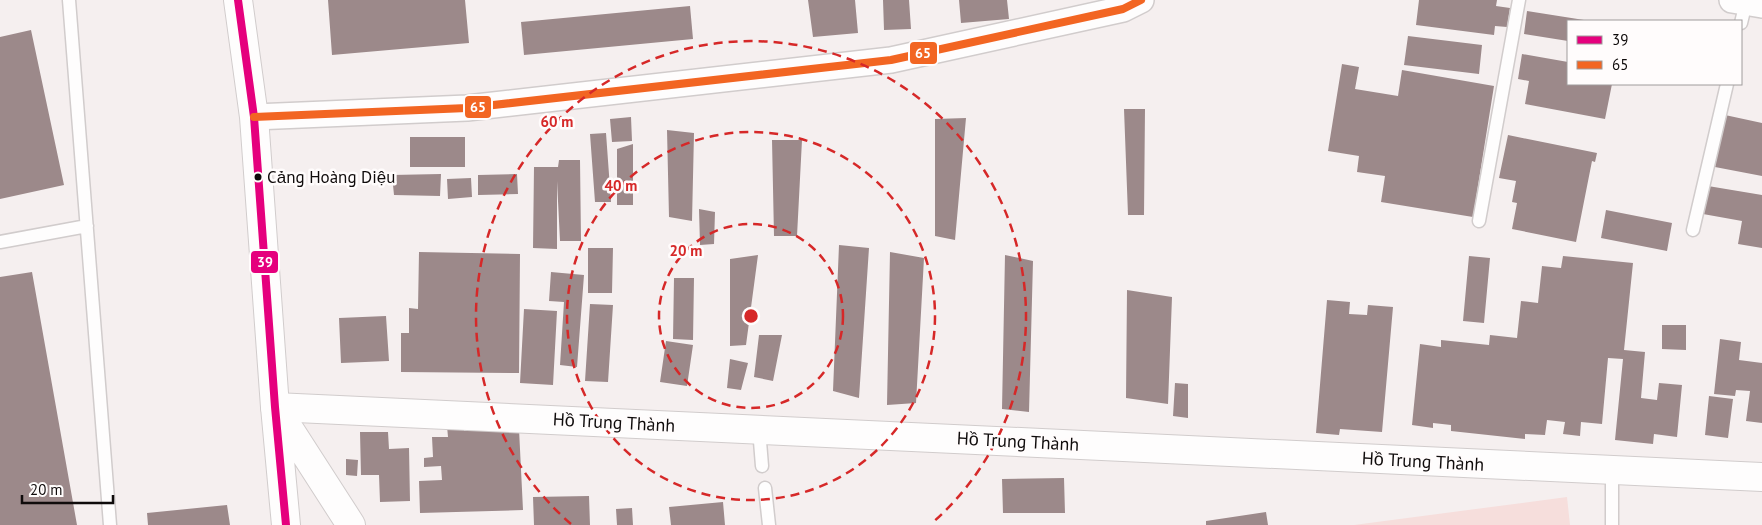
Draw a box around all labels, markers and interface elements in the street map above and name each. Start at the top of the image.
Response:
legend [1567,20,1742,85]
text: 39 [1612,30,1628,49]
line badge: 65 [909,41,938,65]
text: 65 [915,44,931,62]
text: 65 [1612,55,1628,74]
line badge: 65 [464,95,492,119]
text: 65 [470,98,486,116]
text: 60 m [541,112,573,131]
place label: Cảng Hoàng Diệu [267,166,395,188]
marker: Cảng Hoàng Diệu [253,172,263,182]
text: 40 m [605,176,637,195]
text: 20 m [670,241,702,260]
line badge: 39 [250,250,279,274]
text: 39 [257,253,273,271]
centre of rings [742,307,760,325]
street label: Hồ Trung Thành [552,407,676,437]
street label: Hồ Trung Thành [956,426,1080,456]
street label: Hồ Trung Thành [1361,446,1485,476]
scale bar [22,472,114,504]
text: 20 m [30,480,63,499]

